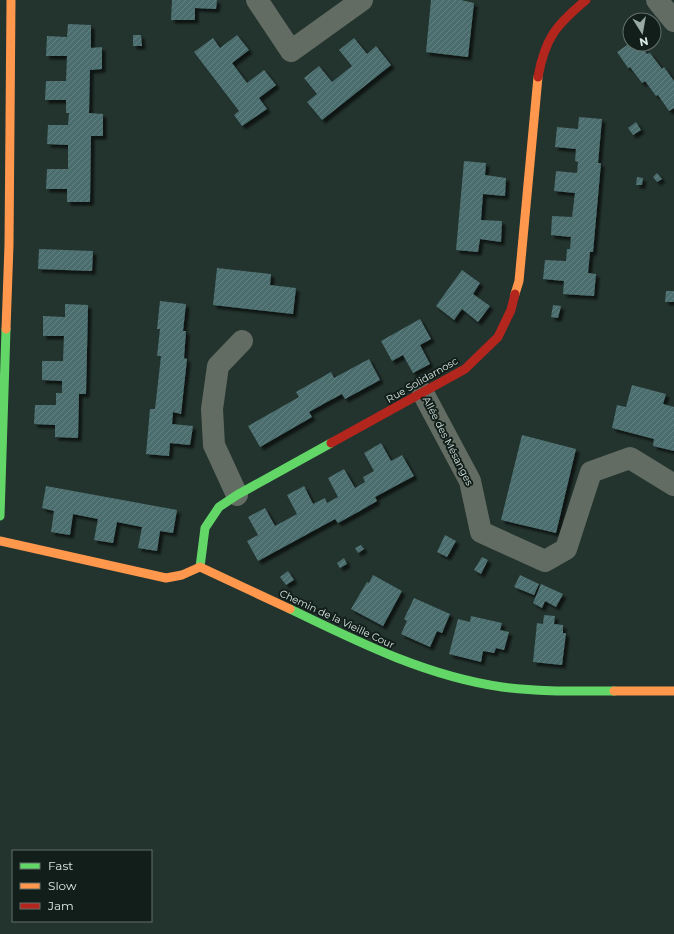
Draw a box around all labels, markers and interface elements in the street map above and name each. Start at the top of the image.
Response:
north arrow [622,12,662,52]
text: N [638,34,650,50]
street label: Rue Solidarnosc [384,354,460,406]
street label: Allée des Mésanges [420,394,476,488]
street label: Chemin de la Vieille Cour [277,587,397,651]
legend [12,850,152,922]
text: Fast [48,858,73,873]
text: Slow [48,878,77,893]
text: Jam [47,898,74,913]

